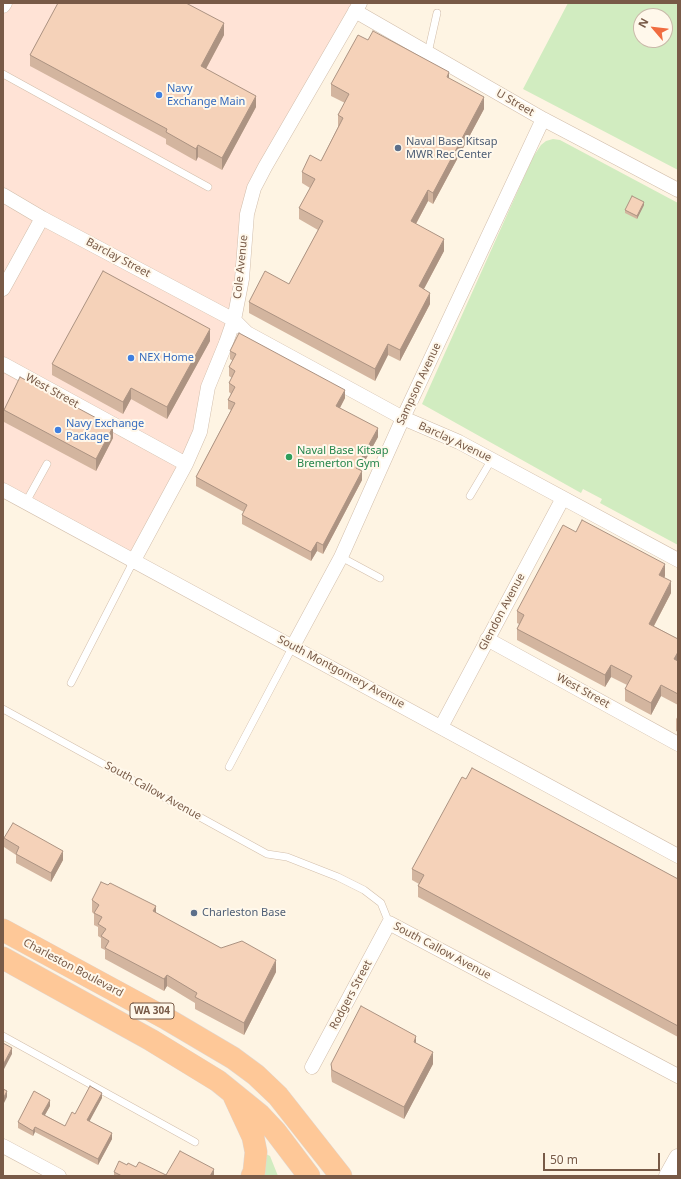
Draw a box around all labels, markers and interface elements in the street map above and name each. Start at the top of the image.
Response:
north arrow [633,8,673,48]
text: N [634,15,652,30]
place label: Navy Exchange Main [167,82,245,108]
street label: U Street [494,87,536,119]
marker: Navy Exchange Main [154,90,164,100]
place label: Naval Base Kitsap MWR Rec Center [406,135,497,161]
marker: Naval Base Kitsap MWR Rec Center [393,143,403,153]
street label: Cole Avenue [231,234,251,300]
street label: Barclay Street [84,235,152,281]
street label: Sampson Avenue [394,341,444,427]
place label: NEX Home [139,351,194,365]
marker: NEX Home [126,353,136,363]
street label: West Street [23,371,81,411]
place label: Navy Exchange Package [66,417,144,443]
street label: Barclay Avenue [416,419,494,465]
marker: Navy Exchange Package [53,425,63,435]
place label: Naval Base Kitsap Bremerton Gym [297,444,388,470]
marker: Naval Base Kitsap Bremerton Gym [284,452,294,462]
street label: Glendon Avenue [476,571,528,653]
street label: South Montgomery Avenue [275,633,407,711]
street label: West Street [554,671,612,711]
street label: South Callow Avenue [102,759,204,823]
place label: Charleston Base [202,906,286,920]
marker: Charleston Base [189,908,199,918]
street label: South Callow Avenue [391,920,493,982]
street label: Charleston Boulevard [21,936,125,1000]
street label: Rodgers Street [327,958,375,1032]
road number: WA 304 [130,1003,174,1019]
scale bar [545,1145,662,1171]
text: 50 m [550,1151,578,1168]

